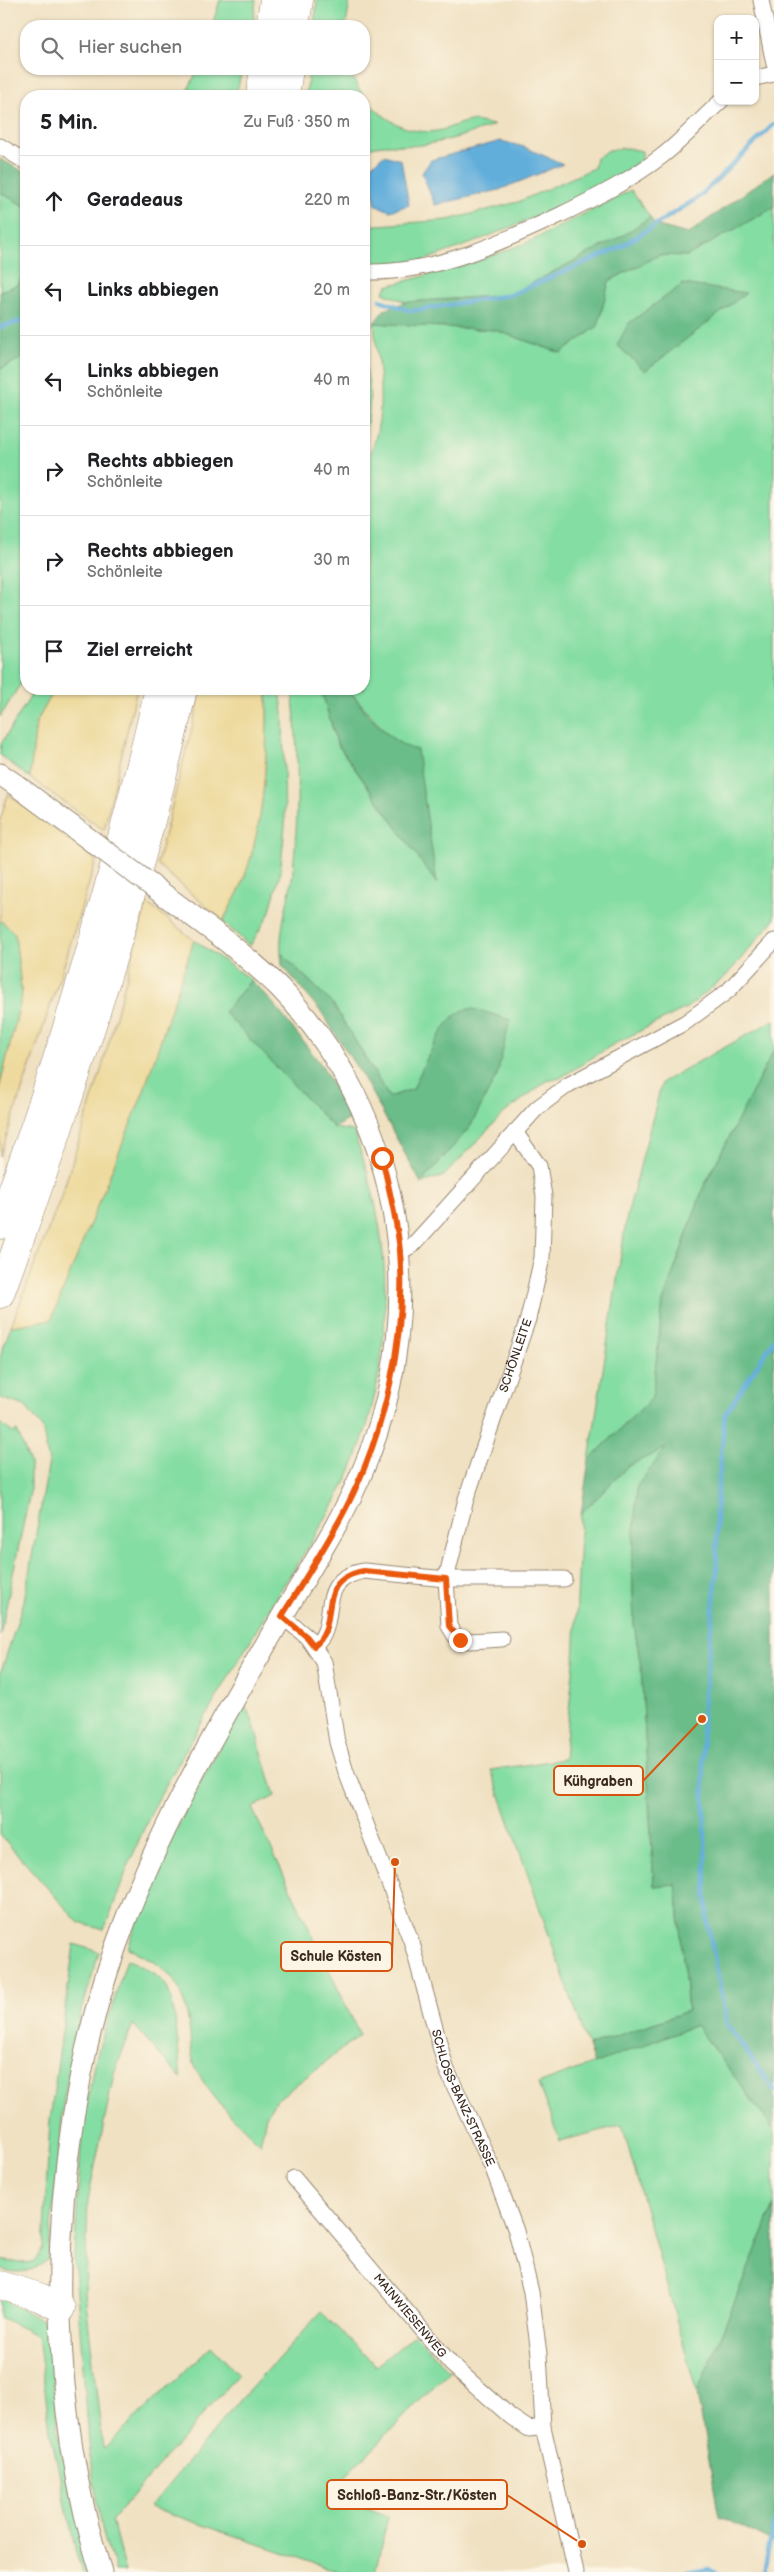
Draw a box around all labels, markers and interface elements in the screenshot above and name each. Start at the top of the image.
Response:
map controls [714,15,759,105]
button: + [714,15,759,60]
search box [20,20,370,75]
icon: search [38,34,66,62]
text: Hier suchen [78,36,182,59]
button: − [714,60,759,105]
text: 5 Min. [40,110,97,135]
text: Zu Fuß · 350 m [244,113,350,132]
icon: ahead [40,187,68,215]
text: Geradeaus [87,189,183,212]
text: 220 m [304,191,350,210]
icon: left [40,277,68,305]
text: Links abbiegen [87,279,219,302]
text: 20 m [314,281,350,300]
text: Links abbiegen [87,360,219,383]
icon: left [40,367,68,395]
text: 40 m [313,371,350,390]
text: Schönleite [87,383,163,402]
text: Rechts abbiegen [87,450,234,473]
icon: right [40,457,68,485]
text: 40 m [313,461,350,480]
text: Schönleite [87,473,163,492]
text: Rechts abbiegen [87,540,234,563]
icon: right [40,547,68,575]
text: 30 m [313,551,350,570]
text: Schönleite [87,563,163,582]
icon: arrive [40,637,68,665]
text: Ziel erreicht [87,639,193,662]
route start [371,1147,394,1170]
street label: SCHÖNLEITE [496,1316,535,1394]
route end [449,1629,472,1652]
callout: Kühgraben [554,1766,643,1795]
text: Kühgraben [563,1773,633,1790]
callout: Schule Kösten [281,1942,392,1971]
text: Schule Kösten [290,1948,382,1965]
street label: SCHLOSS-BANZ-STRASSE [428,2028,498,2169]
street label: MAINWIESENWEG [370,2271,450,2361]
callout: Schloß-Banz-Str./Kösten [327,2480,507,2509]
text: Schloß-Banz-Str./Kösten [337,2487,497,2504]

